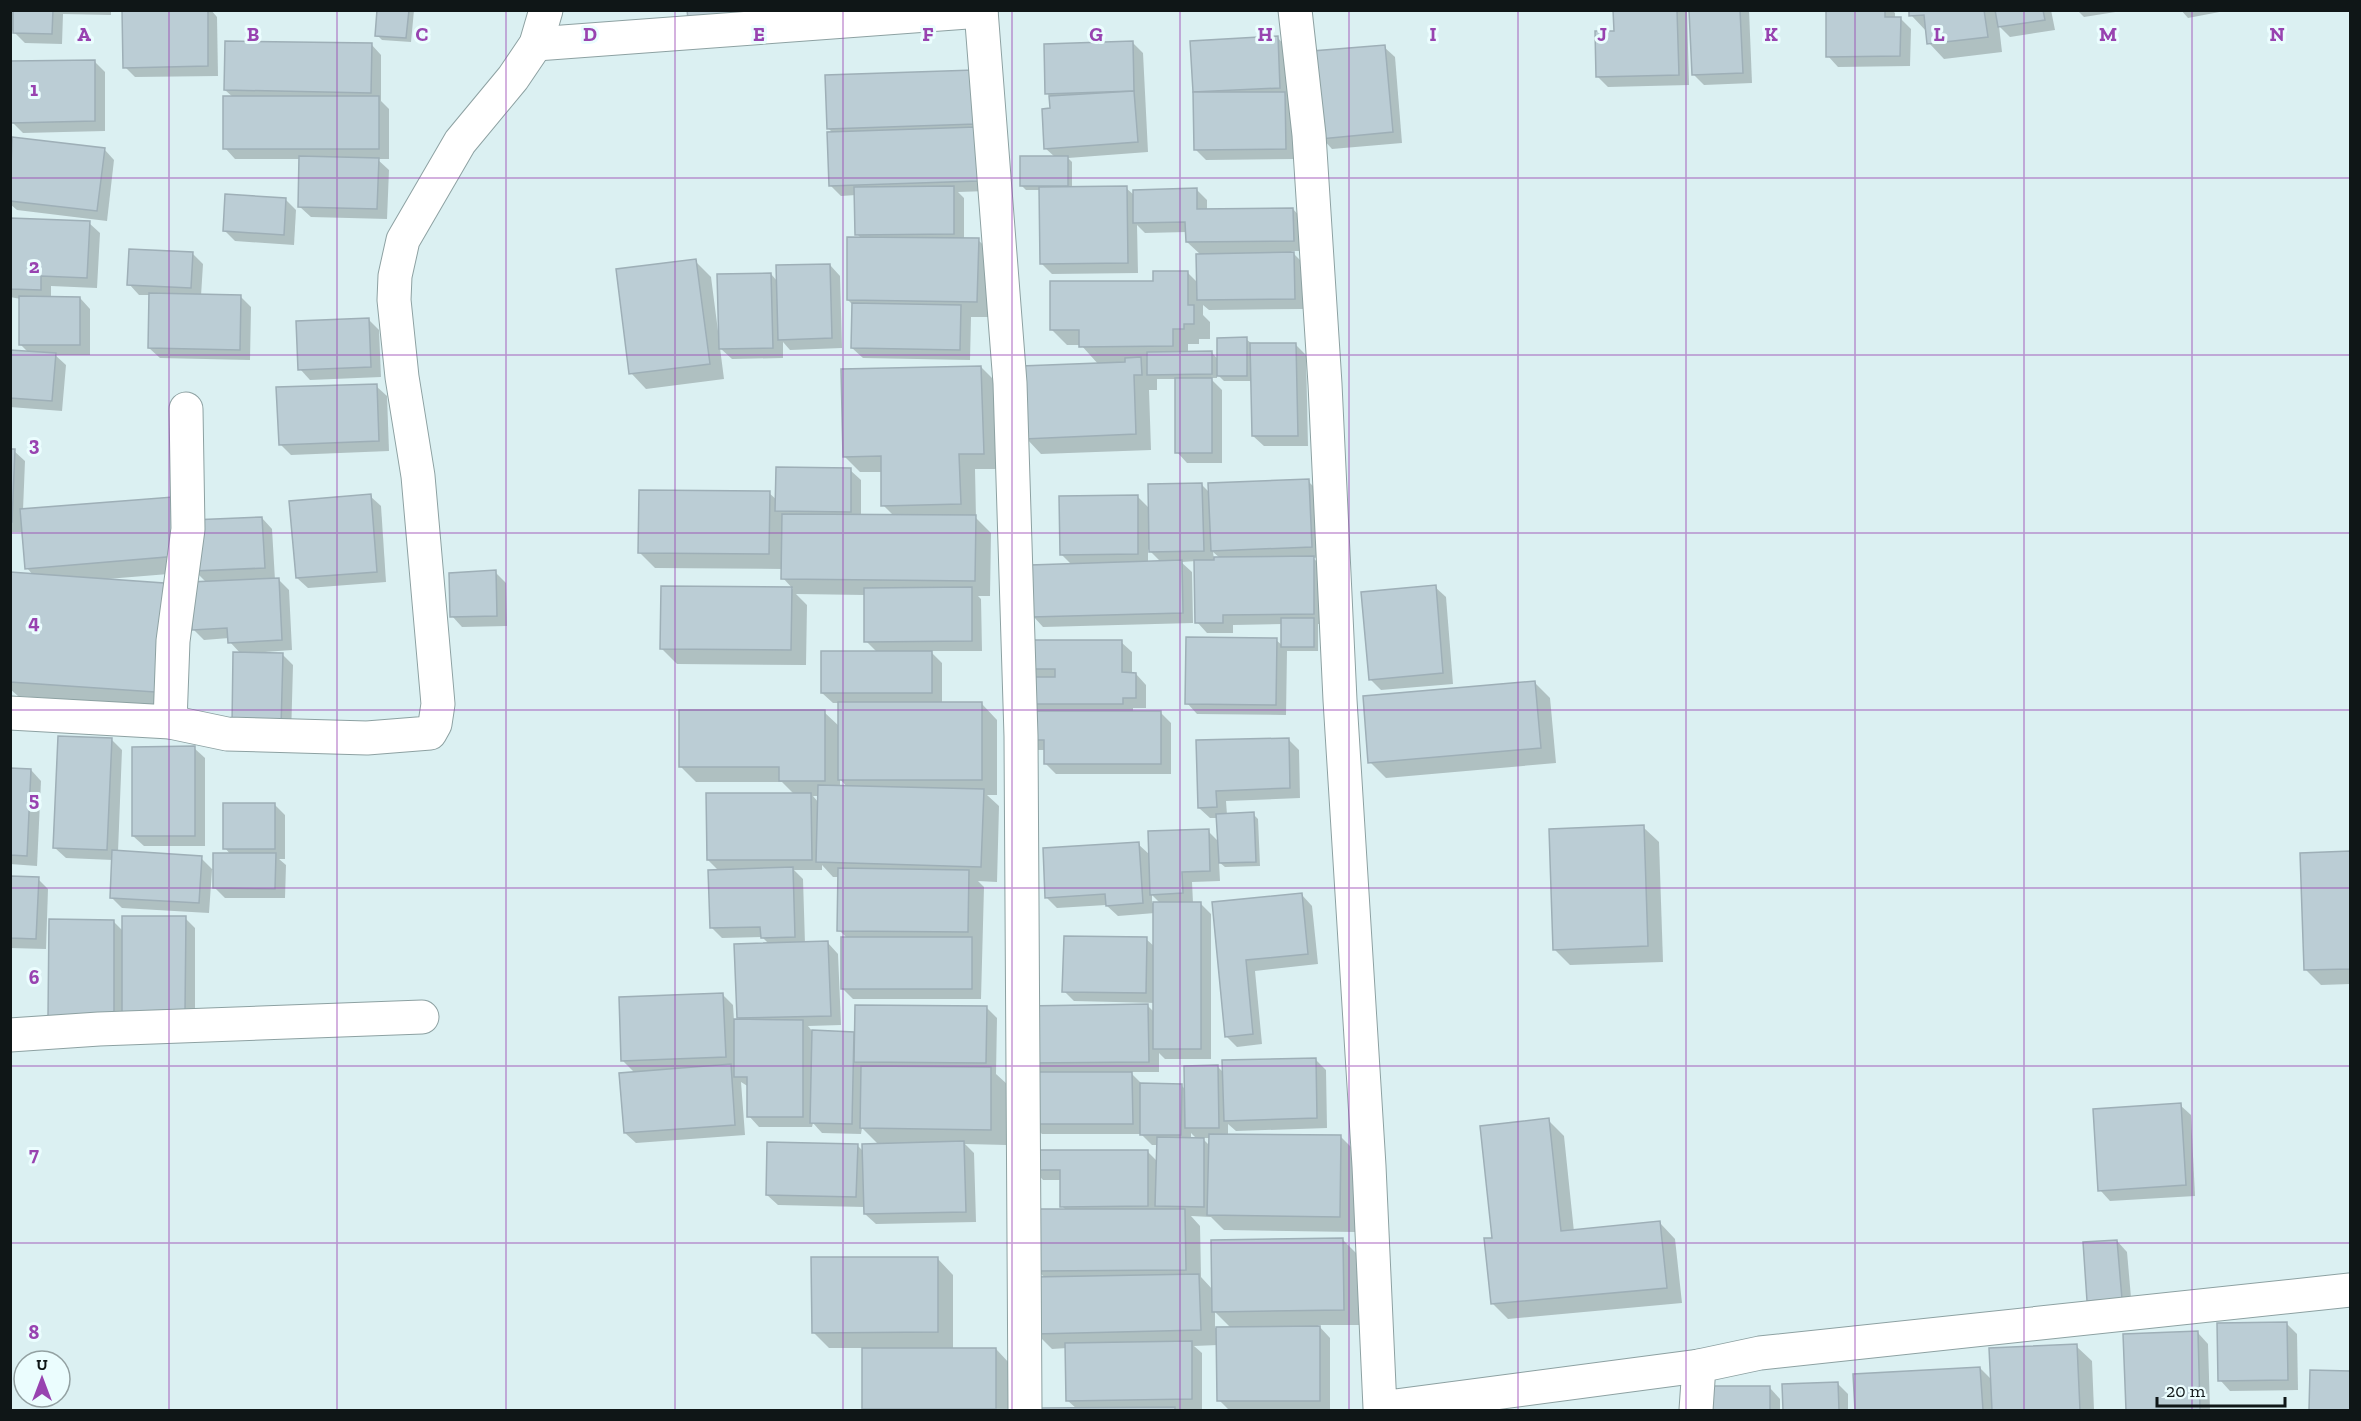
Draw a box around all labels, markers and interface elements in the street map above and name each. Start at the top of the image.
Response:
text: A [77,22,91,46]
text: B [247,22,259,46]
text: C [416,22,429,46]
text: D [583,22,597,46]
text: E [753,22,765,46]
text: F [922,22,934,46]
text: G [1089,22,1103,46]
text: H [1257,22,1273,46]
text: I [1429,22,1437,46]
text: J [1597,22,1607,46]
text: K [1764,22,1778,46]
text: L [1933,22,1945,46]
text: M [2099,22,2117,46]
text: N [2269,22,2285,46]
text: 1 [30,77,38,101]
text: 2 [29,254,40,278]
text: 3 [29,432,40,456]
text: 4 [28,610,40,634]
text: 5 [29,787,39,811]
text: 6 [29,965,40,989]
text: 7 [29,1142,39,1166]
text: 8 [29,1320,40,1344]
north arrow [12,1349,72,1409]
text: U [36,1355,48,1374]
scale bar [2157,1370,2284,1408]
text: 20 m [2166,1380,2206,1402]

